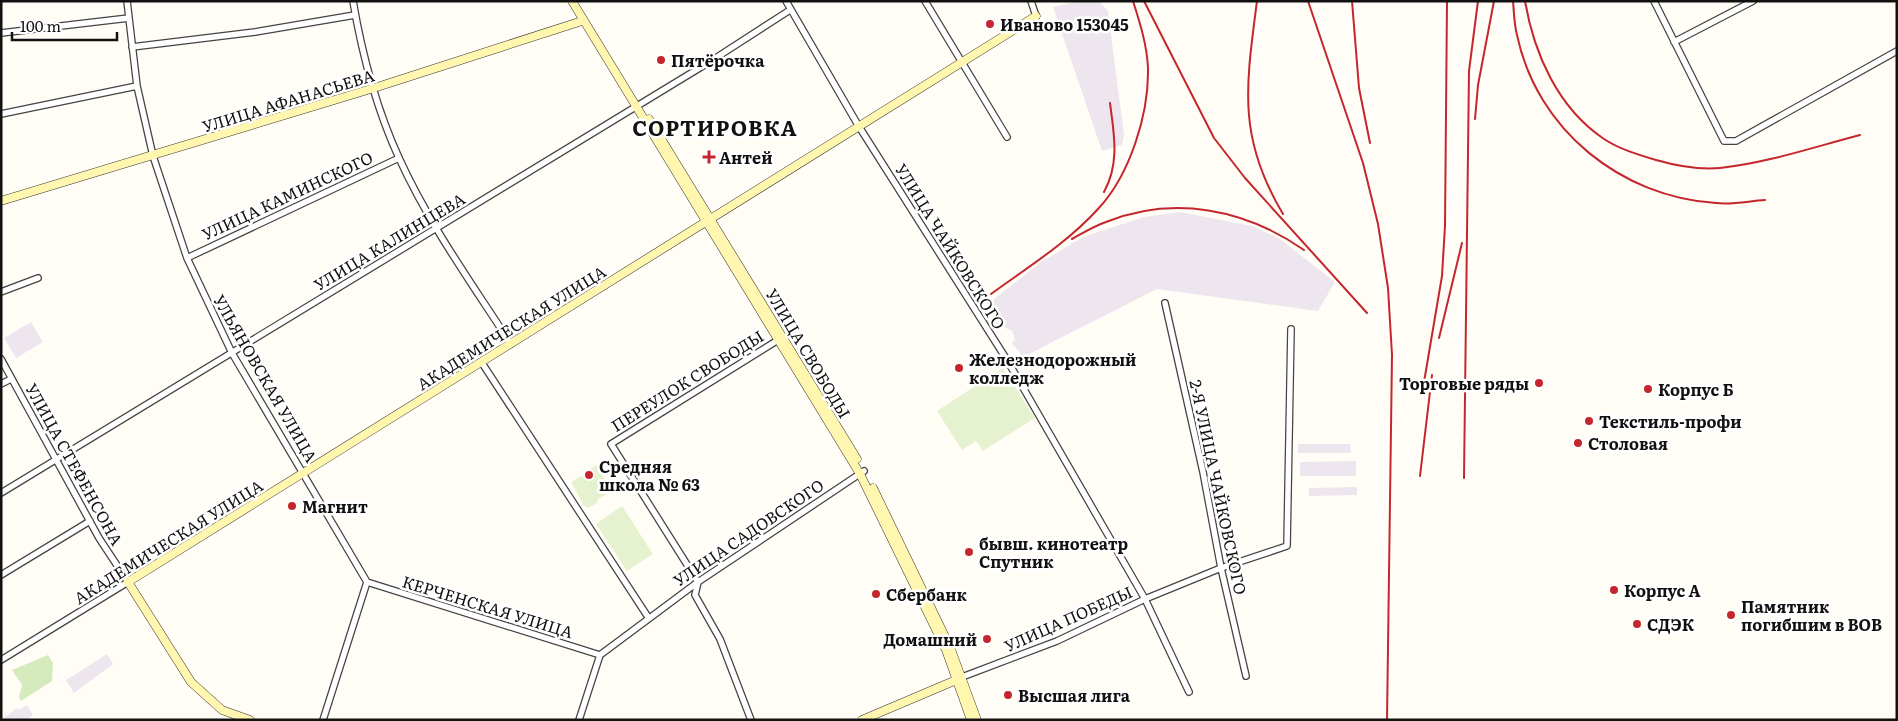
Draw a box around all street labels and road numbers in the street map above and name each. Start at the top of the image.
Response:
street label: УЛИЦА АФАНАСЬЕВА [199,62,377,138]
street label: УЛИЦА КАМИНСКОГО [197,145,377,245]
street label: УЛИЦА ЧАЙКОВСКОГО [890,158,1012,334]
street label: УЛИЦА КАЛИНЦЕВА [309,186,469,296]
street label: АКАДЕМИЧЕСКАЯ УЛИЦА [412,259,610,395]
street label: УЛИЦА СВОБОДЫ [761,283,857,423]
street label: УЛЬЯНОВСКАЯ УЛИЦА [208,290,324,467]
street label: ПЕРЕУЛОК СВОБОДЫ [606,323,768,437]
street label: 2-Я УЛИЦА ЧАЙКОВСКОГО [1184,377,1254,597]
street label: УЛИЦА СТЕФЕНСОНА [20,379,130,550]
street label: АКАДЕМИЧЕСКАЯ УЛИЦА [69,473,267,609]
street label: УЛИЦА САДОВСКОГО [668,473,828,591]
street label: КЕРЧЕНСКАЯ УЛИЦА [400,569,577,643]
street label: УЛИЦА ПОБЕДЫ [1000,579,1136,657]

